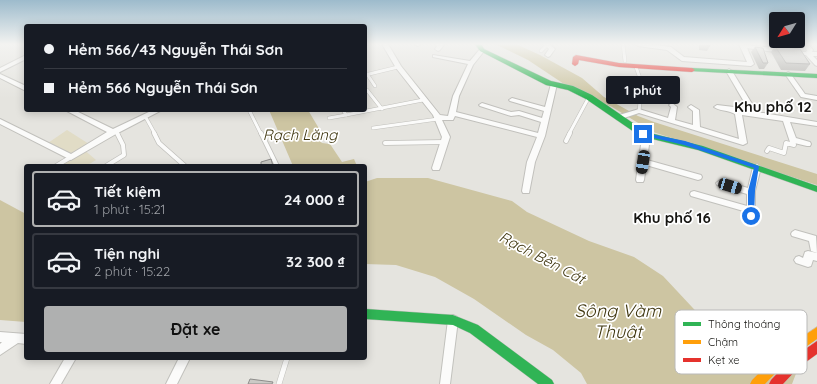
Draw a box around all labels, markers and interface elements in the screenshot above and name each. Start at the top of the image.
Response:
north arrow [769,12,805,48]
map controls [769,12,805,48]
text: Hẻm 566/43 Nguyễn Thái Sơn [68,40,283,59]
callout: 1 phút [606,76,680,104]
text: Hẻm 566 Nguyễn Thái Sơn [68,78,258,97]
text: 1 phút [624,82,662,98]
district label: Khu phố 12 [734,97,812,116]
water label: Rạch Lăng [263,125,339,144]
route end [634,125,652,143]
car [635,149,651,175]
car [717,177,743,195]
icon: car [46,181,82,217]
text: Tiết kiệm [94,182,161,201]
text: 24 000 ₫ [284,190,345,209]
text: 1 phút · 15:21 [94,201,165,217]
route start [742,207,760,225]
district label: Khu phố 16 [633,208,711,227]
water label: Rạch Bến Cát [496,227,590,289]
icon: car [46,243,82,279]
text: Tiện nghi [94,244,160,263]
text: 32 300 ₫ [286,252,345,271]
text: 2 phút · 15:22 [94,263,170,279]
water label: Sông Vàm Thuật [575,299,662,343]
button: Đặt xe [44,306,347,352]
legend [675,310,807,374]
text: Thông thoáng [708,317,780,331]
text: Chậm [708,335,738,349]
text: Kẹt xe [708,353,740,367]

